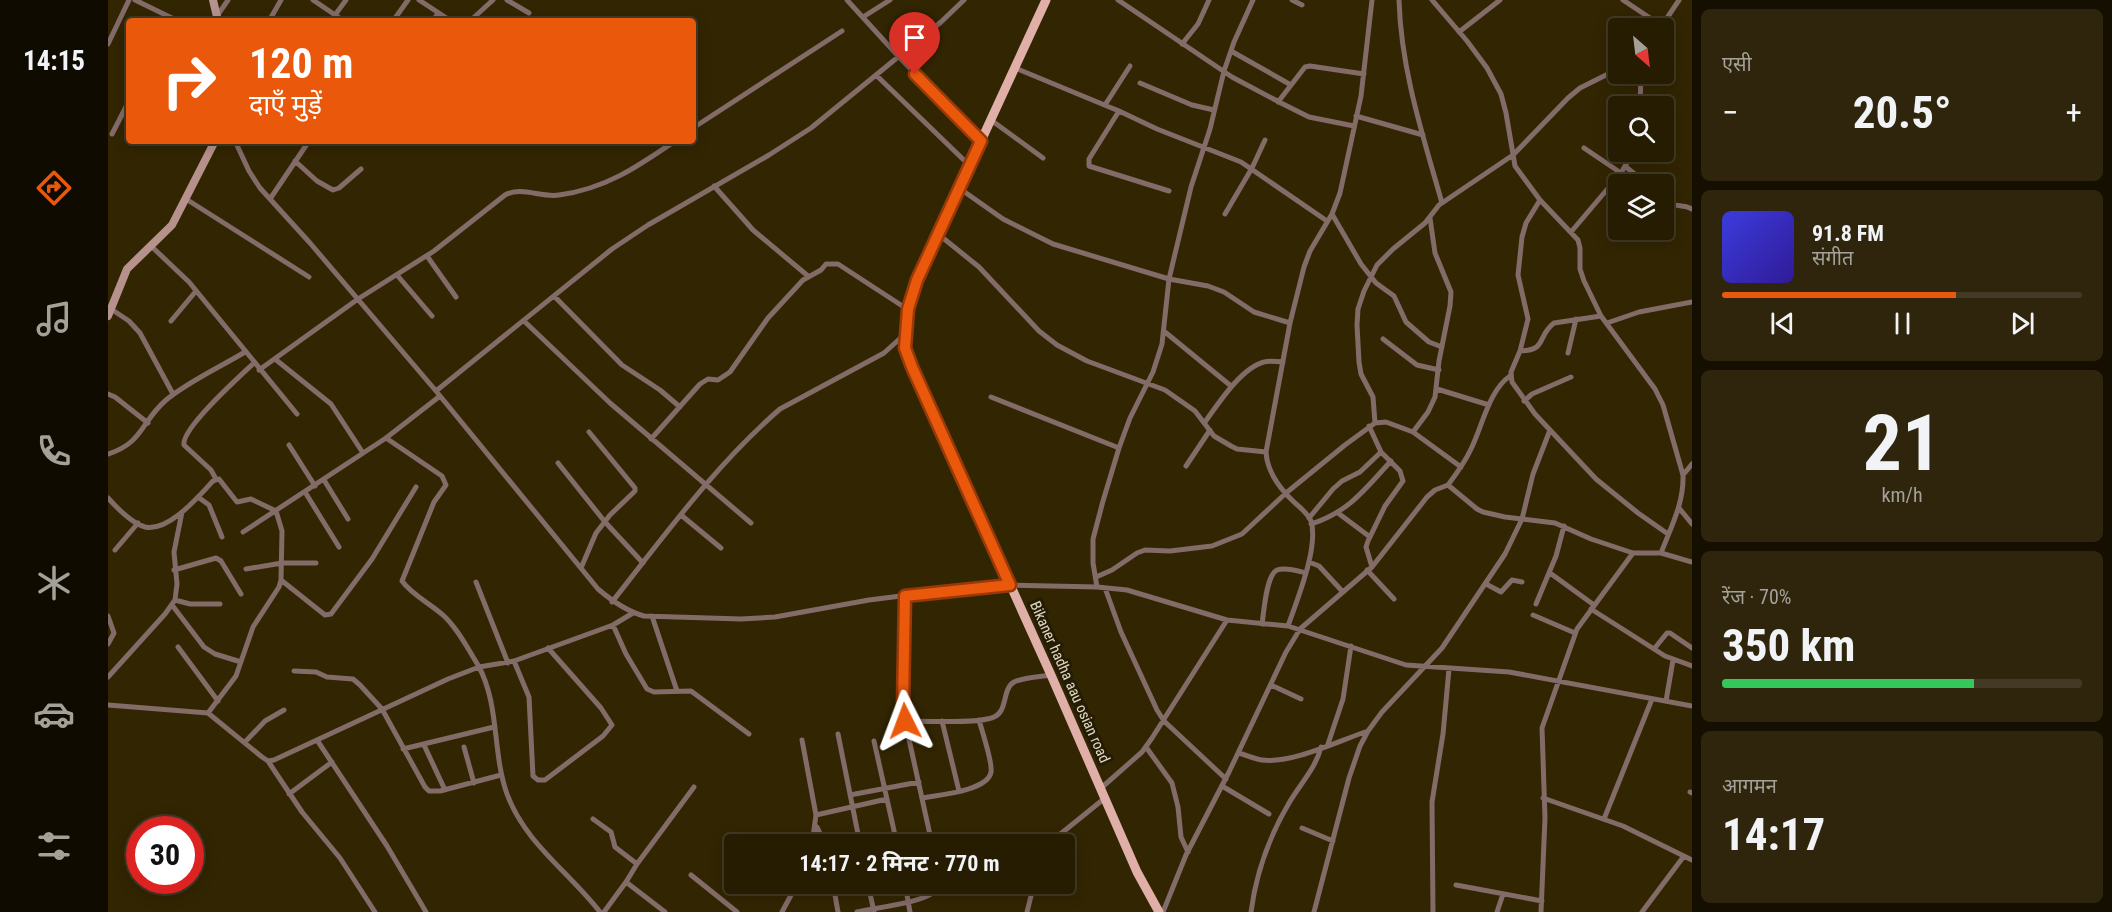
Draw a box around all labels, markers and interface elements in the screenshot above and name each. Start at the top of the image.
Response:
pin [889,12,940,74]
north arrow [1608,18,1674,84]
map controls [1608,18,1674,240]
icon: arrive [898,21,931,54]
text: 120 m [249,39,354,88]
icon: right [150,42,228,120]
text: 14:15 [23,45,85,77]
text: एसी [1722,52,1752,76]
text: 20.5° [1853,86,1951,139]
text: दाएँ मुड़ें [249,89,322,121]
text: − [1722,93,1739,132]
text: + [2066,93,2082,132]
button: search [1608,96,1674,162]
icon: directions [33,167,75,209]
button: layers [1608,174,1674,240]
text: 91.8 FM [1812,221,1884,246]
text: संगीत [1812,246,1853,270]
icon: music [33,298,75,340]
icon: previous [1766,307,1799,340]
icon: pause [1886,307,1919,340]
icon: next [2006,307,2039,340]
text: 21 [1863,398,1941,489]
icon: phone [33,430,75,472]
text: km/h [1881,483,1923,507]
icon: climate [33,562,75,604]
text: रेंज · 70% [1722,585,1791,609]
street label: Bikaner hadha aau osian road [1026,598,1114,766]
text: 350 km [1722,619,1855,672]
position arrow [873,689,937,753]
icon: car [33,693,75,735]
text: आगमन [1722,774,1777,798]
text: 14:17 [1722,808,1825,861]
speed limit sign: 30 [126,816,204,894]
icon: filters [33,825,75,867]
text: 14:17 · 2 मिनट · 770 m [799,851,1000,876]

